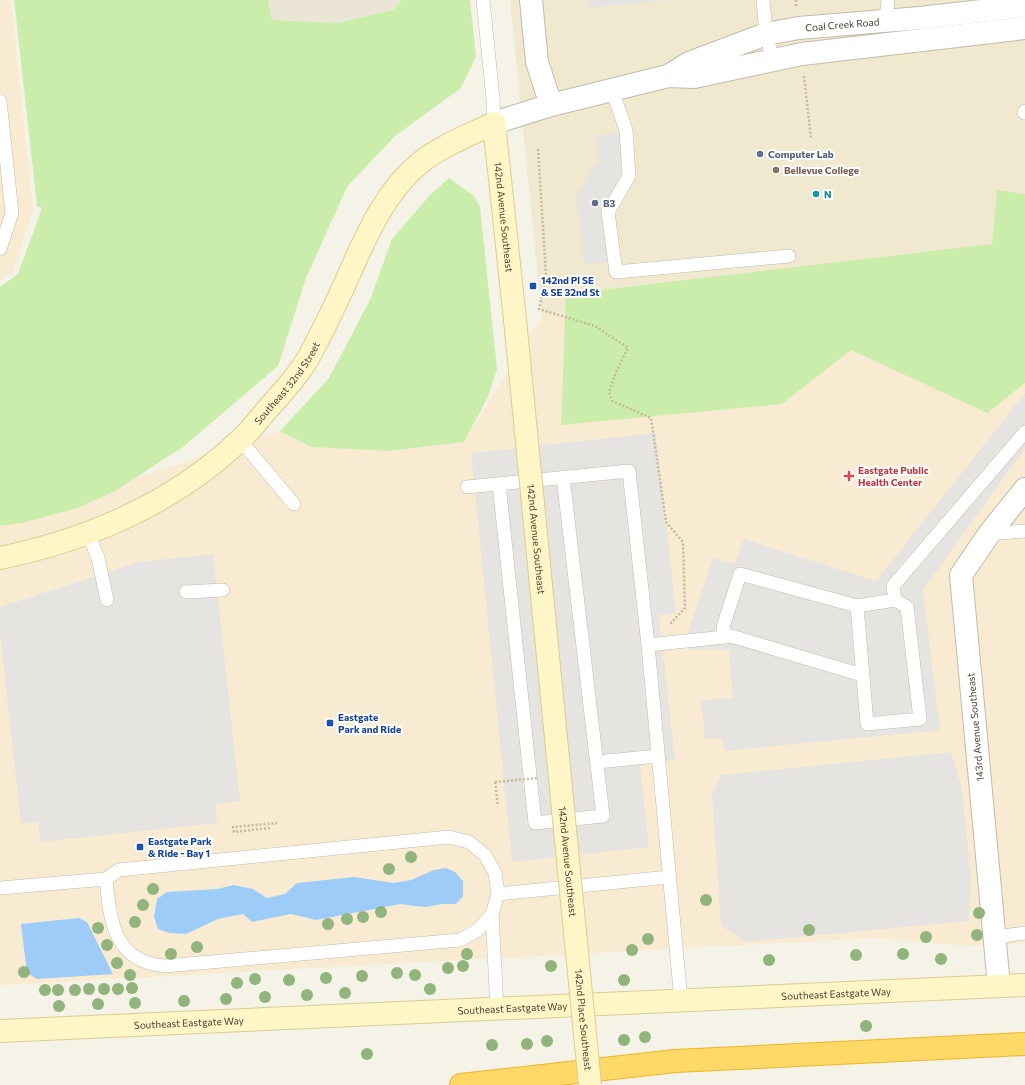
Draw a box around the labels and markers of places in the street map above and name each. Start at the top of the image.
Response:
place label: Computer Lab [768,148,834,160]
marker: Computer Lab [755,149,765,159]
place label: Bellevue College [784,164,859,176]
marker: Bellevue College [771,165,781,175]
place label: N [824,188,832,200]
marker: N [811,189,821,199]
place label: B3 [603,197,616,209]
marker: B3 [590,198,600,208]
place label: 142nd Pl SE & SE 32nd St [541,274,600,298]
marker: 142nd Pl SE & SE 32nd St [528,281,538,291]
place label: Eastgate Public Health Center [858,464,929,488]
marker: Eastgate Public Health Center [843,470,855,482]
place label: Eastgate Park and Ride [338,711,401,735]
marker: Eastgate Park and Ride [325,718,335,728]
place label: Eastgate Park & Ride - Bay 1 [148,835,212,859]
marker: Eastgate Park & Ride - Bay 1 [135,842,145,852]

